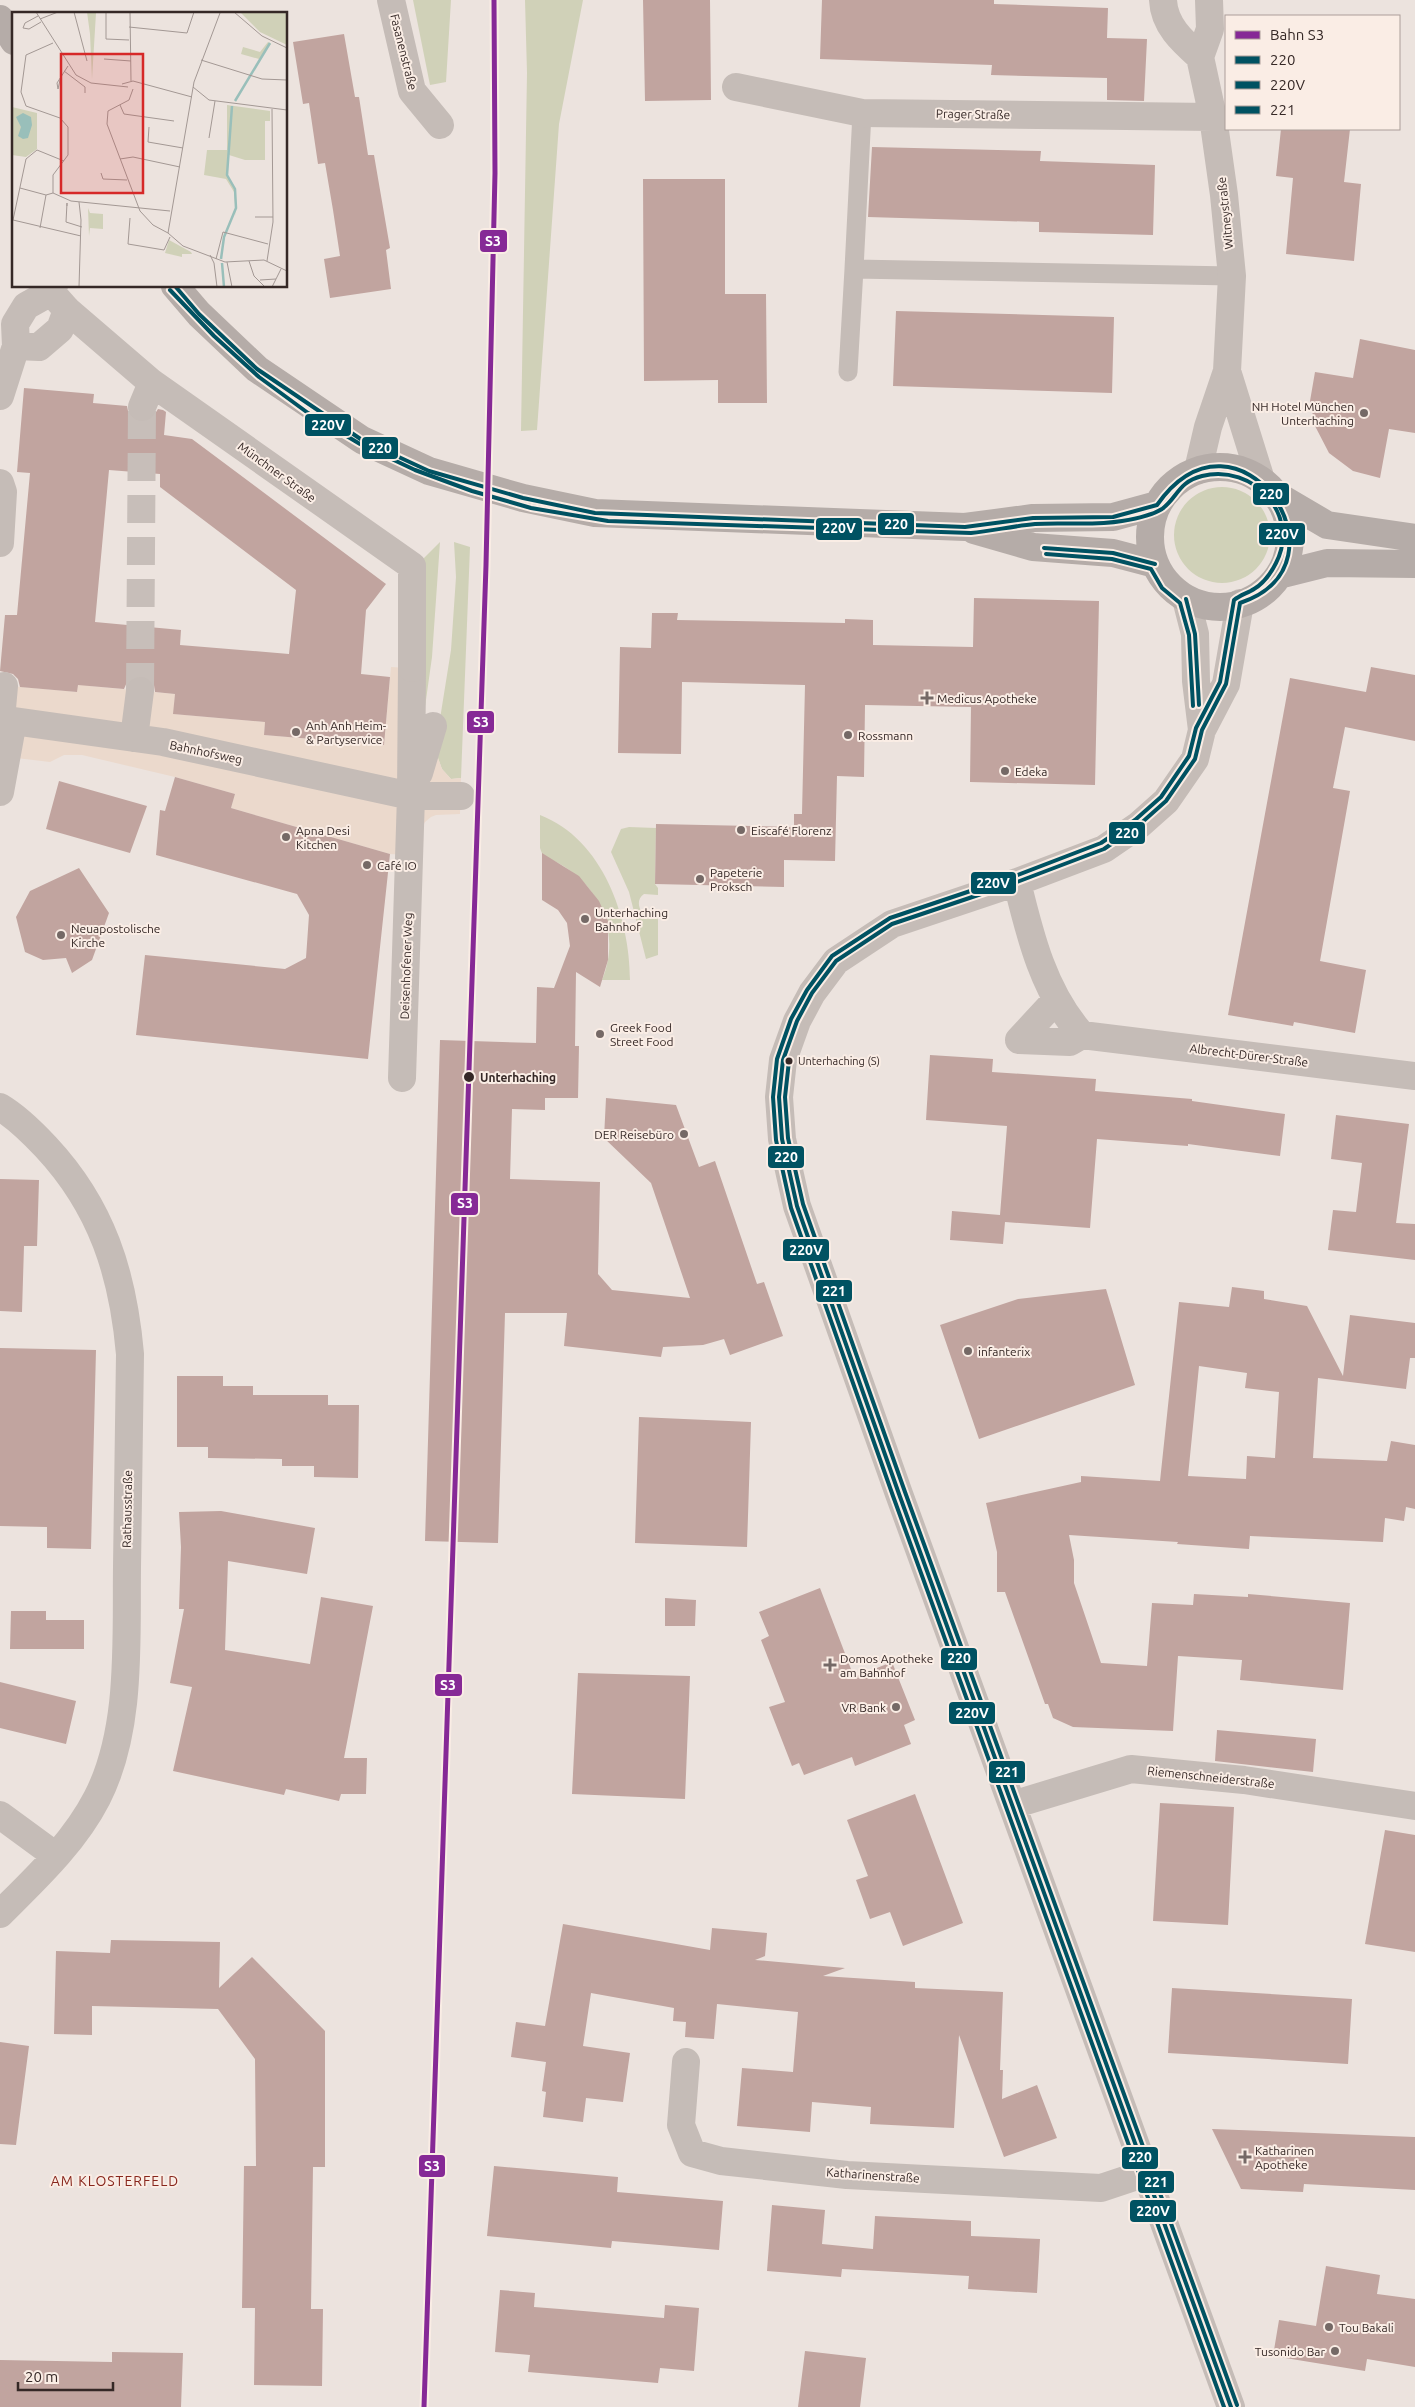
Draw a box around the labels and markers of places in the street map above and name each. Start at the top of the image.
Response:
place label: NH Hotel München Unterhaching [1252,400,1354,427]
marker: NH Hotel München Unterhaching [1358,407,1370,419]
marker: Medicus Apotheke [921,692,933,704]
place label: Medicus Apotheke [937,692,1037,705]
place label: Anh Anh Heim- & Partyservice [306,719,387,746]
marker: Anh Anh Heim- & Partyservice [290,726,302,738]
marker: Rossmann [842,729,854,741]
place label: Rossmann [858,729,913,742]
marker: Edeka [999,765,1011,777]
place label: Edeka [1015,765,1047,778]
place label: Apna Desi Kitchen [296,824,350,851]
marker: Eiscafé Florenz [735,824,747,836]
place label: Eiscafé Florenz [751,824,832,837]
marker: Apna Desi Kitchen [280,831,292,843]
marker: Café IO [361,859,373,871]
place label: Café IO [377,859,417,872]
place label: Papeterie Proksch [710,866,762,893]
marker: Papeterie Proksch [694,873,706,885]
place label: Unterhaching Bahnhof [595,906,668,933]
marker: Unterhaching Bahnhof [579,913,591,925]
place label: Neuapostolische Kirche [71,922,161,949]
marker: Neuapostolische Kirche [55,929,67,941]
place label: Greek Food Street Food [610,1021,674,1048]
marker: Greek Food Street Food [594,1028,606,1040]
place label: Unterhaching (S) [798,1055,880,1068]
marker: Unterhaching (S) [784,1056,794,1066]
marker: Unterhaching [462,1070,476,1084]
place label: Unterhaching [480,1071,556,1084]
place label: DER Reisebüro [594,1128,674,1141]
marker: DER Reisebüro [678,1128,690,1140]
marker: infanterix [962,1345,974,1357]
place label: infanterix [978,1345,1030,1358]
place label: Domos Apotheke am Bahnhof [840,1652,933,1679]
marker: Domos Apotheke am Bahnhof [824,1659,836,1671]
place label: VR Bank [841,1701,886,1714]
marker: VR Bank [890,1701,902,1713]
place label: Katharinen Apotheke [1255,2144,1314,2171]
marker: Katharinen Apotheke [1239,2151,1251,2163]
marker: Tou Bakali [1323,2321,1335,2333]
place label: Tou Bakali [1339,2321,1394,2334]
place label: Tusonido Bar [1255,2345,1325,2358]
marker: Tusonido Bar [1329,2345,1341,2357]

